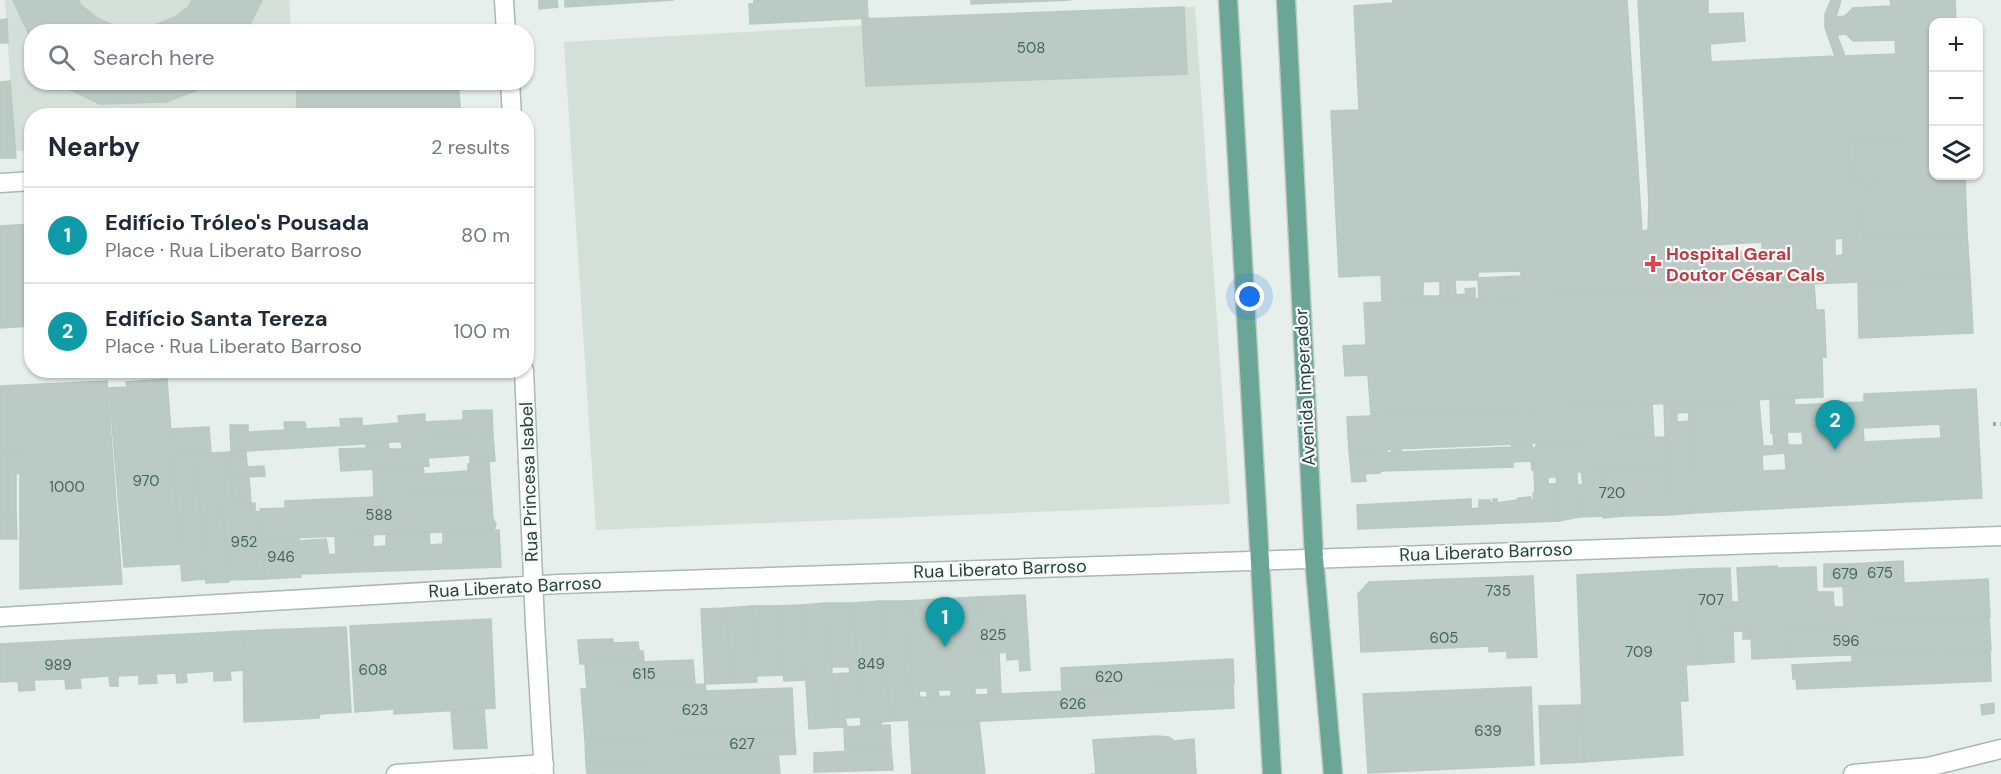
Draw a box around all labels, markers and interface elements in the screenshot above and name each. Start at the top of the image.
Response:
map controls [1929,18,1983,180]
button: + [1929,18,1983,72]
search box [24,24,534,90]
house number: 508 [1017,38,1045,58]
icon: search [45,41,78,74]
text: Search here [93,43,214,72]
button: − [1929,72,1983,126]
button: layers [1929,126,1983,180]
text: Nearby [48,130,140,164]
text: 2 results [431,134,510,160]
text: Edifício Tróleo's Pousada [105,208,369,237]
text: 1 [64,222,71,248]
text: 80 m [461,222,510,248]
text: Place · Rua Liberato Barroso [105,237,362,263]
place label: Hospital Geral Doutor César Cals [1666,242,1825,287]
marker: Hospital Geral Doutor César Cals [1644,255,1662,273]
your location [1235,282,1264,311]
text: Edifício Santa Tereza [105,304,328,333]
street label: Avenida Imperador [1289,307,1321,466]
text: 2 [62,318,73,344]
text: 100 m [453,318,510,344]
text: Place · Rua Liberato Barroso [105,333,362,359]
pin: 2 [1816,400,1854,450]
street label: Rua Princesa Isabel [514,402,544,562]
house number: 970 [132,471,160,491]
house number: 1000 [49,477,85,497]
house number: 720 [1599,483,1625,503]
house number: 588 [365,505,393,525]
house number: 952 [231,532,257,552]
street label: Rua Liberato Barroso [1399,537,1573,567]
house number: 946 [267,547,295,567]
street label: Rua Liberato Barroso [913,554,1087,584]
house number: 675 [1867,563,1893,583]
house number: 679 [1832,564,1858,584]
street label: Rua Liberato Barroso [428,570,602,604]
house number: 735 [1485,581,1511,601]
house number: 707 [1698,590,1724,610]
pin: 1 [926,598,964,647]
house number: 825 [980,625,1006,645]
house number: 605 [1430,628,1458,648]
house number: 596 [1832,631,1860,651]
house number: 709 [1625,642,1653,662]
house number: 849 [857,654,885,674]
house number: 989 [44,655,72,675]
house number: 608 [359,660,387,680]
house number: 615 [632,664,656,684]
house number: 620 [1095,667,1123,687]
house number: 626 [1059,694,1087,714]
house number: 623 [682,700,708,720]
house number: 639 [1474,721,1502,741]
house number: 627 [729,734,755,754]

